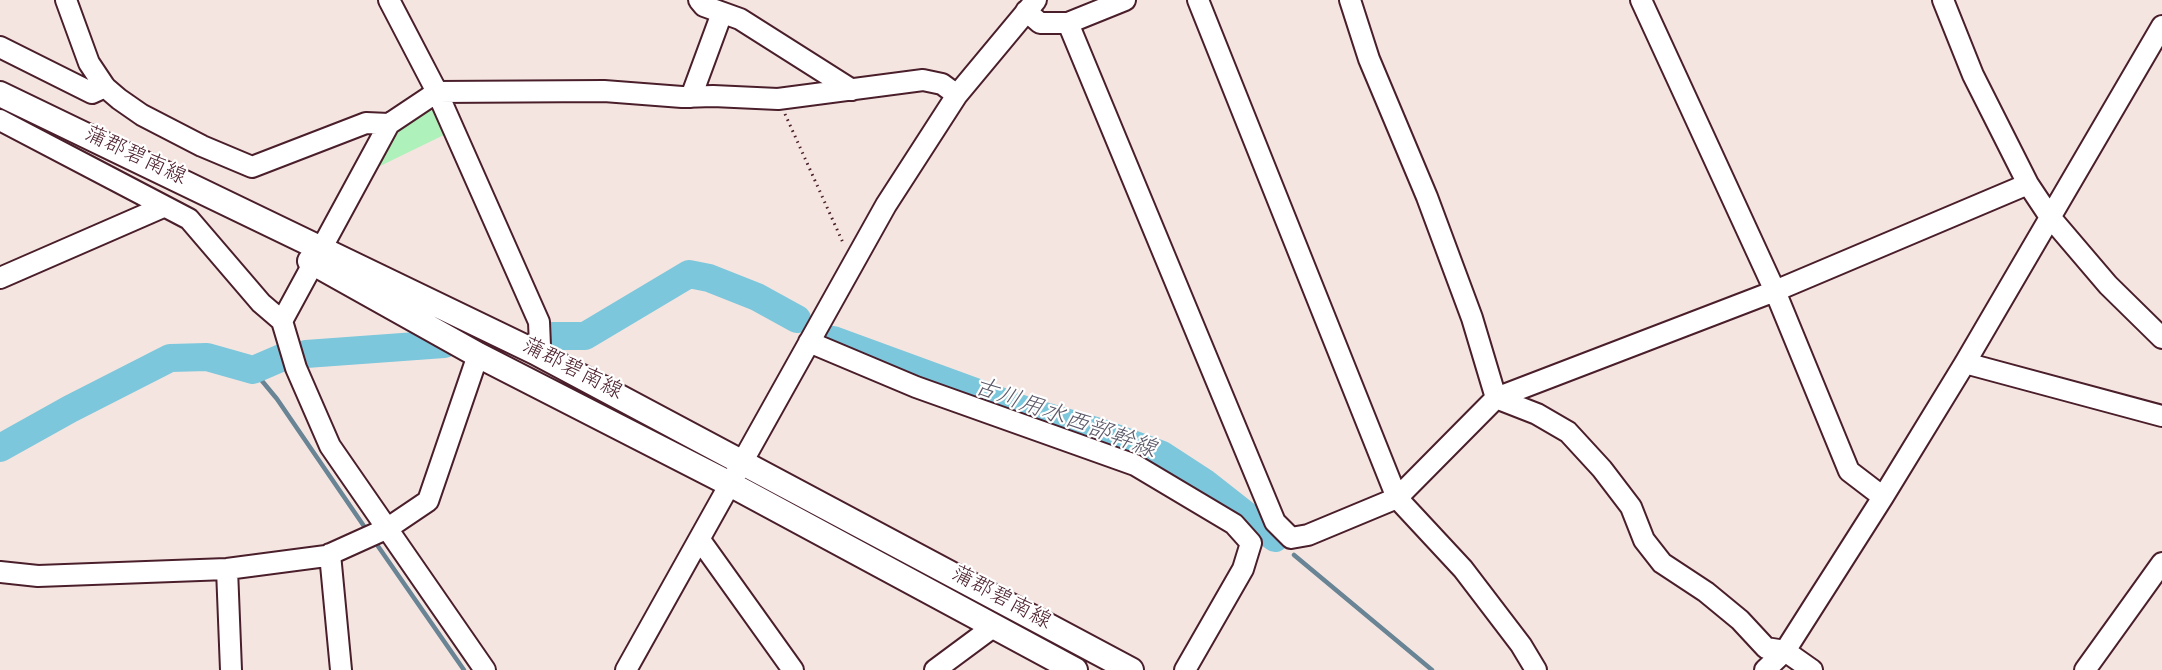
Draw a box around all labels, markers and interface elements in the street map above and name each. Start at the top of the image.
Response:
street label: 蒲郡碧南線 [79,123,189,193]
street label: 蒲郡碧南線 [516,334,626,408]
water label: 古川用水西部幹線 [969,375,1159,467]
street label: 蒲郡碧南線 [945,563,1055,637]

